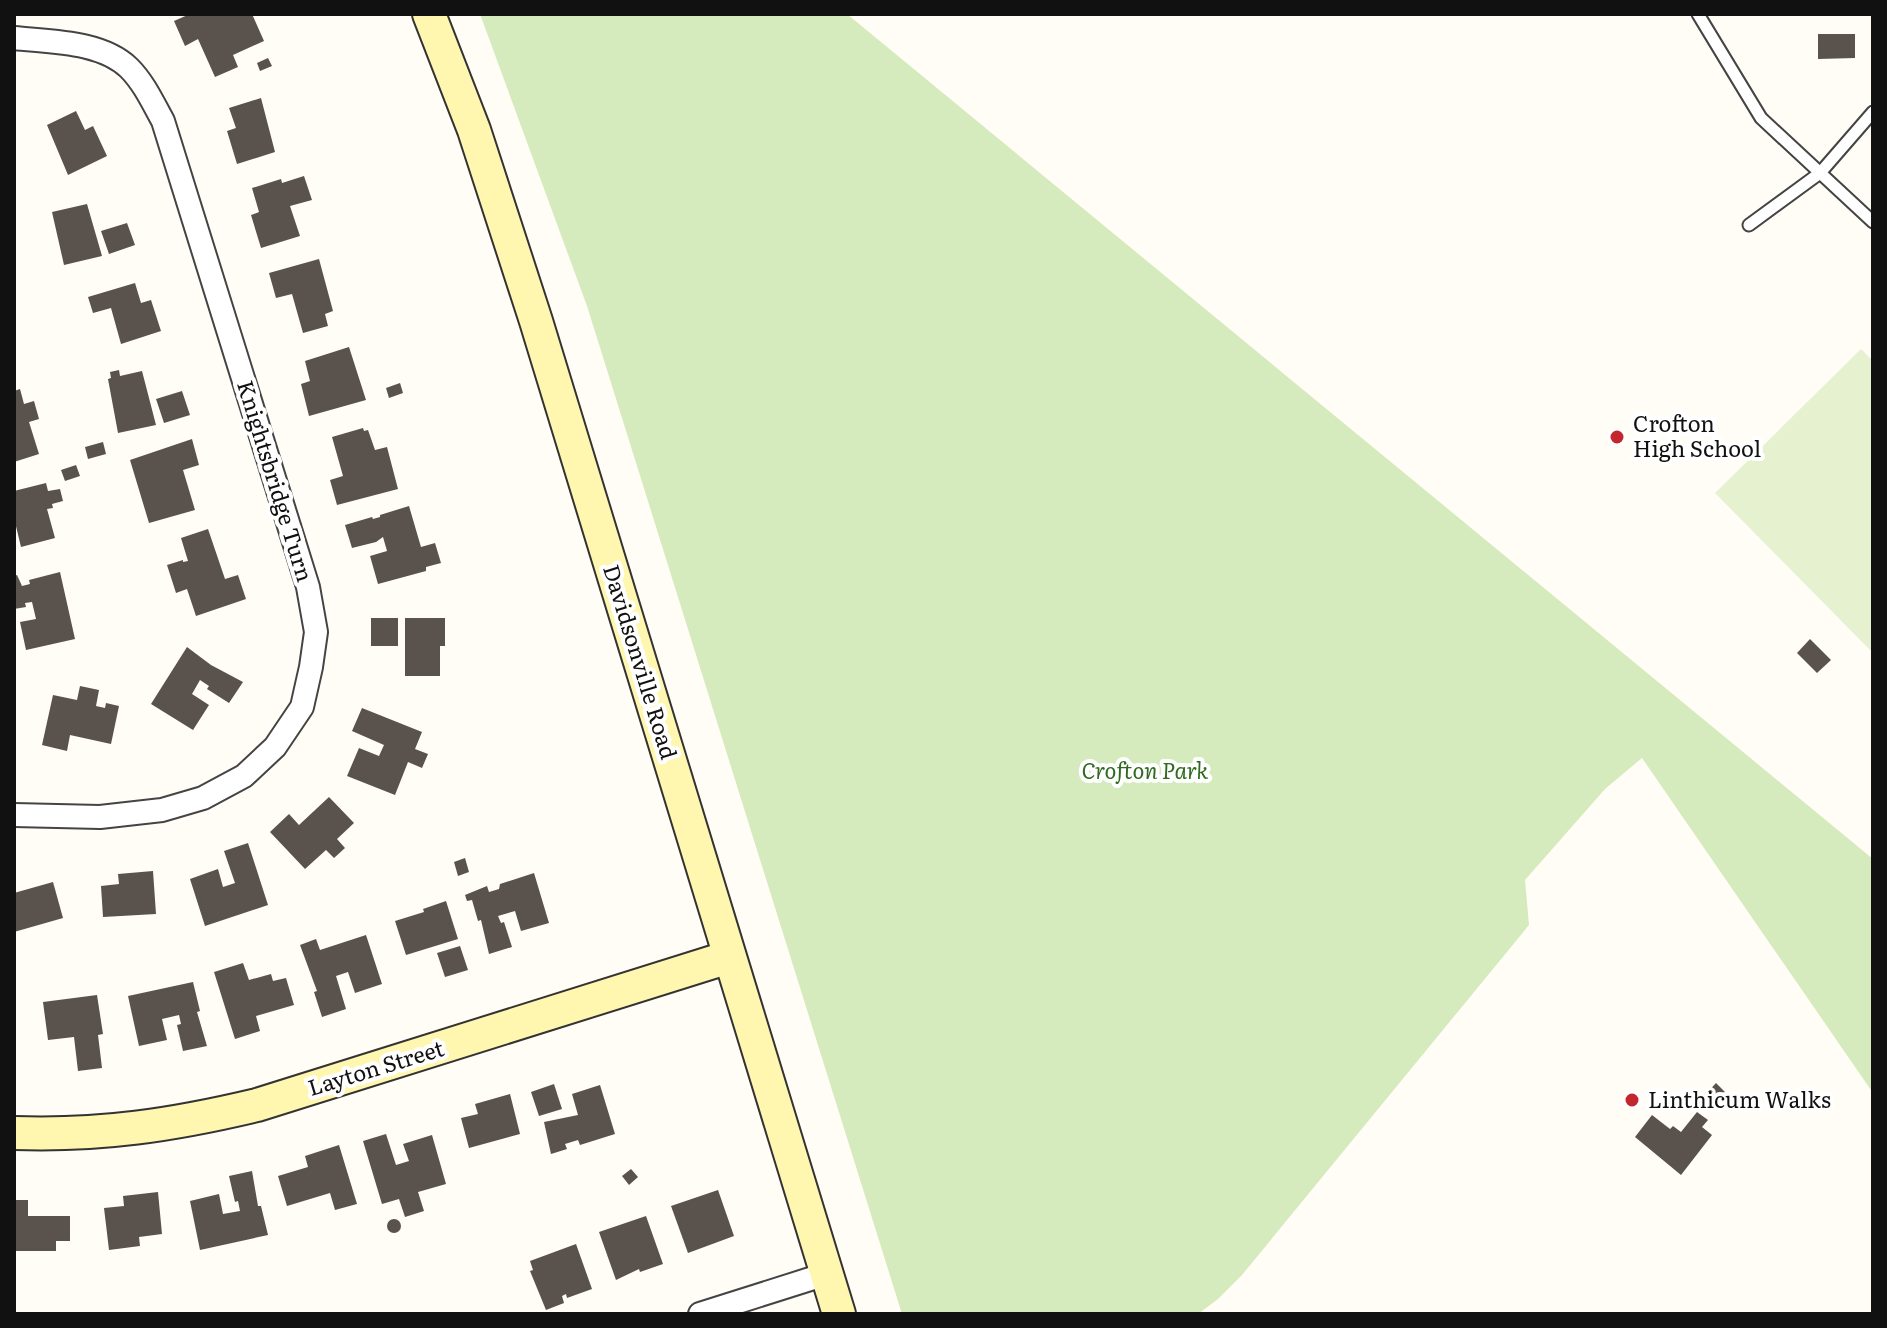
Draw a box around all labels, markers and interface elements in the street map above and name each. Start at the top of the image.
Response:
street label: Knightsbridge Turn [230,376,323,585]
place label: Crofton High School [1633,406,1761,464]
marker: Crofton High School [1608,428,1626,446]
street label: Davidsonville Road [596,560,687,763]
park label: Crofton Park [1082,753,1208,786]
street label: Layton Street [303,1030,448,1103]
place label: Linthicum Walks [1648,1082,1831,1115]
marker: Linthicum Walks [1623,1091,1641,1109]

